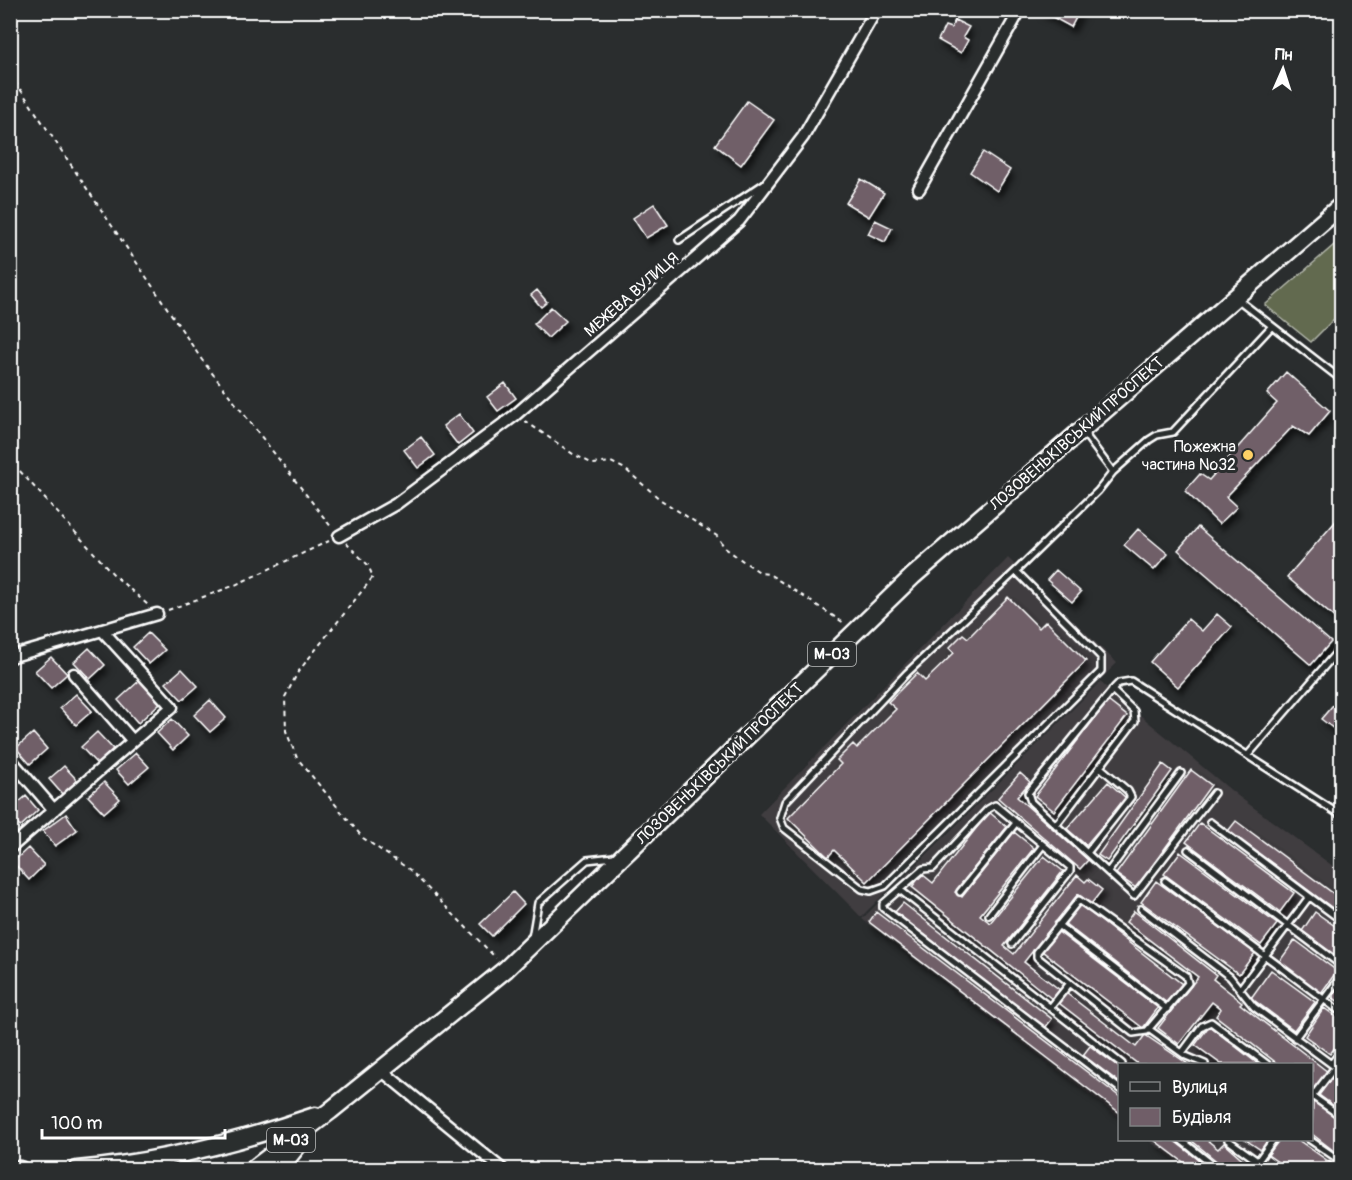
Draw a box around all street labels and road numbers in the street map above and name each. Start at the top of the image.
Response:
street label: МЕЖЕВА ВУЛИЦЯ [580,248,683,341]
street label: ЛОЗОВЕНЬКІВСЬКИЙ ПРОСПЕКТ [985,353,1168,516]
road number: М-03 [808,642,856,666]
street label: ЛОЗОВЕНЬКІВСЬКИЙ ПРОСПЕКТ [631,679,807,850]
road number: М-03 [267,1128,315,1152]

